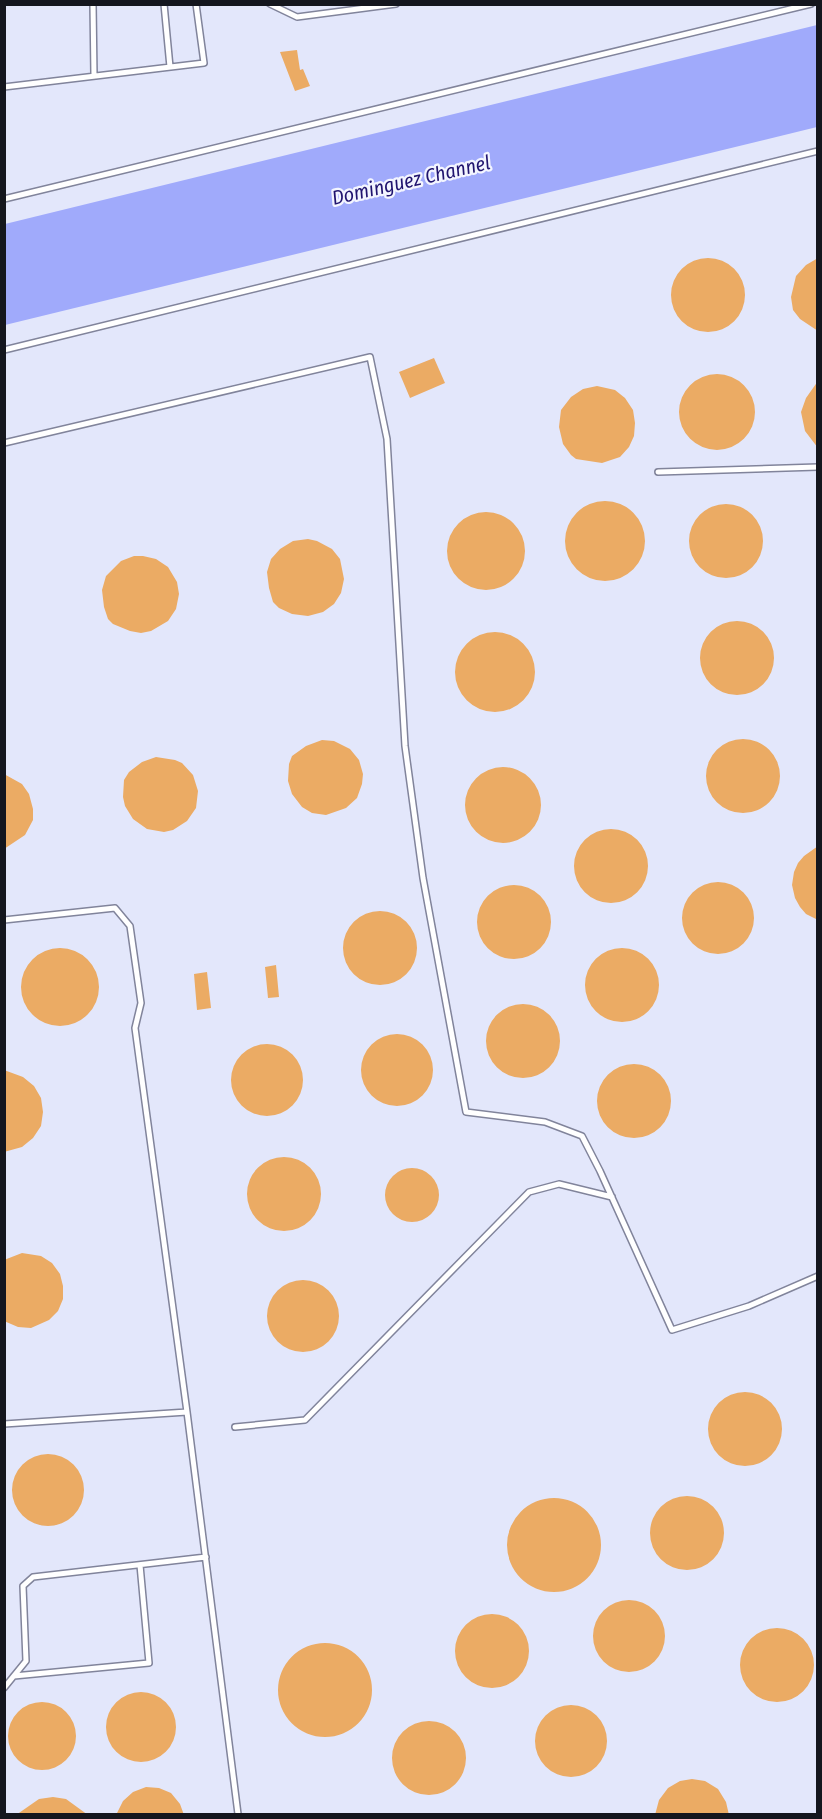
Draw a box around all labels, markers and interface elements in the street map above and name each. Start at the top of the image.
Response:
water label: Dominguez Channel [329,150,493,210]

